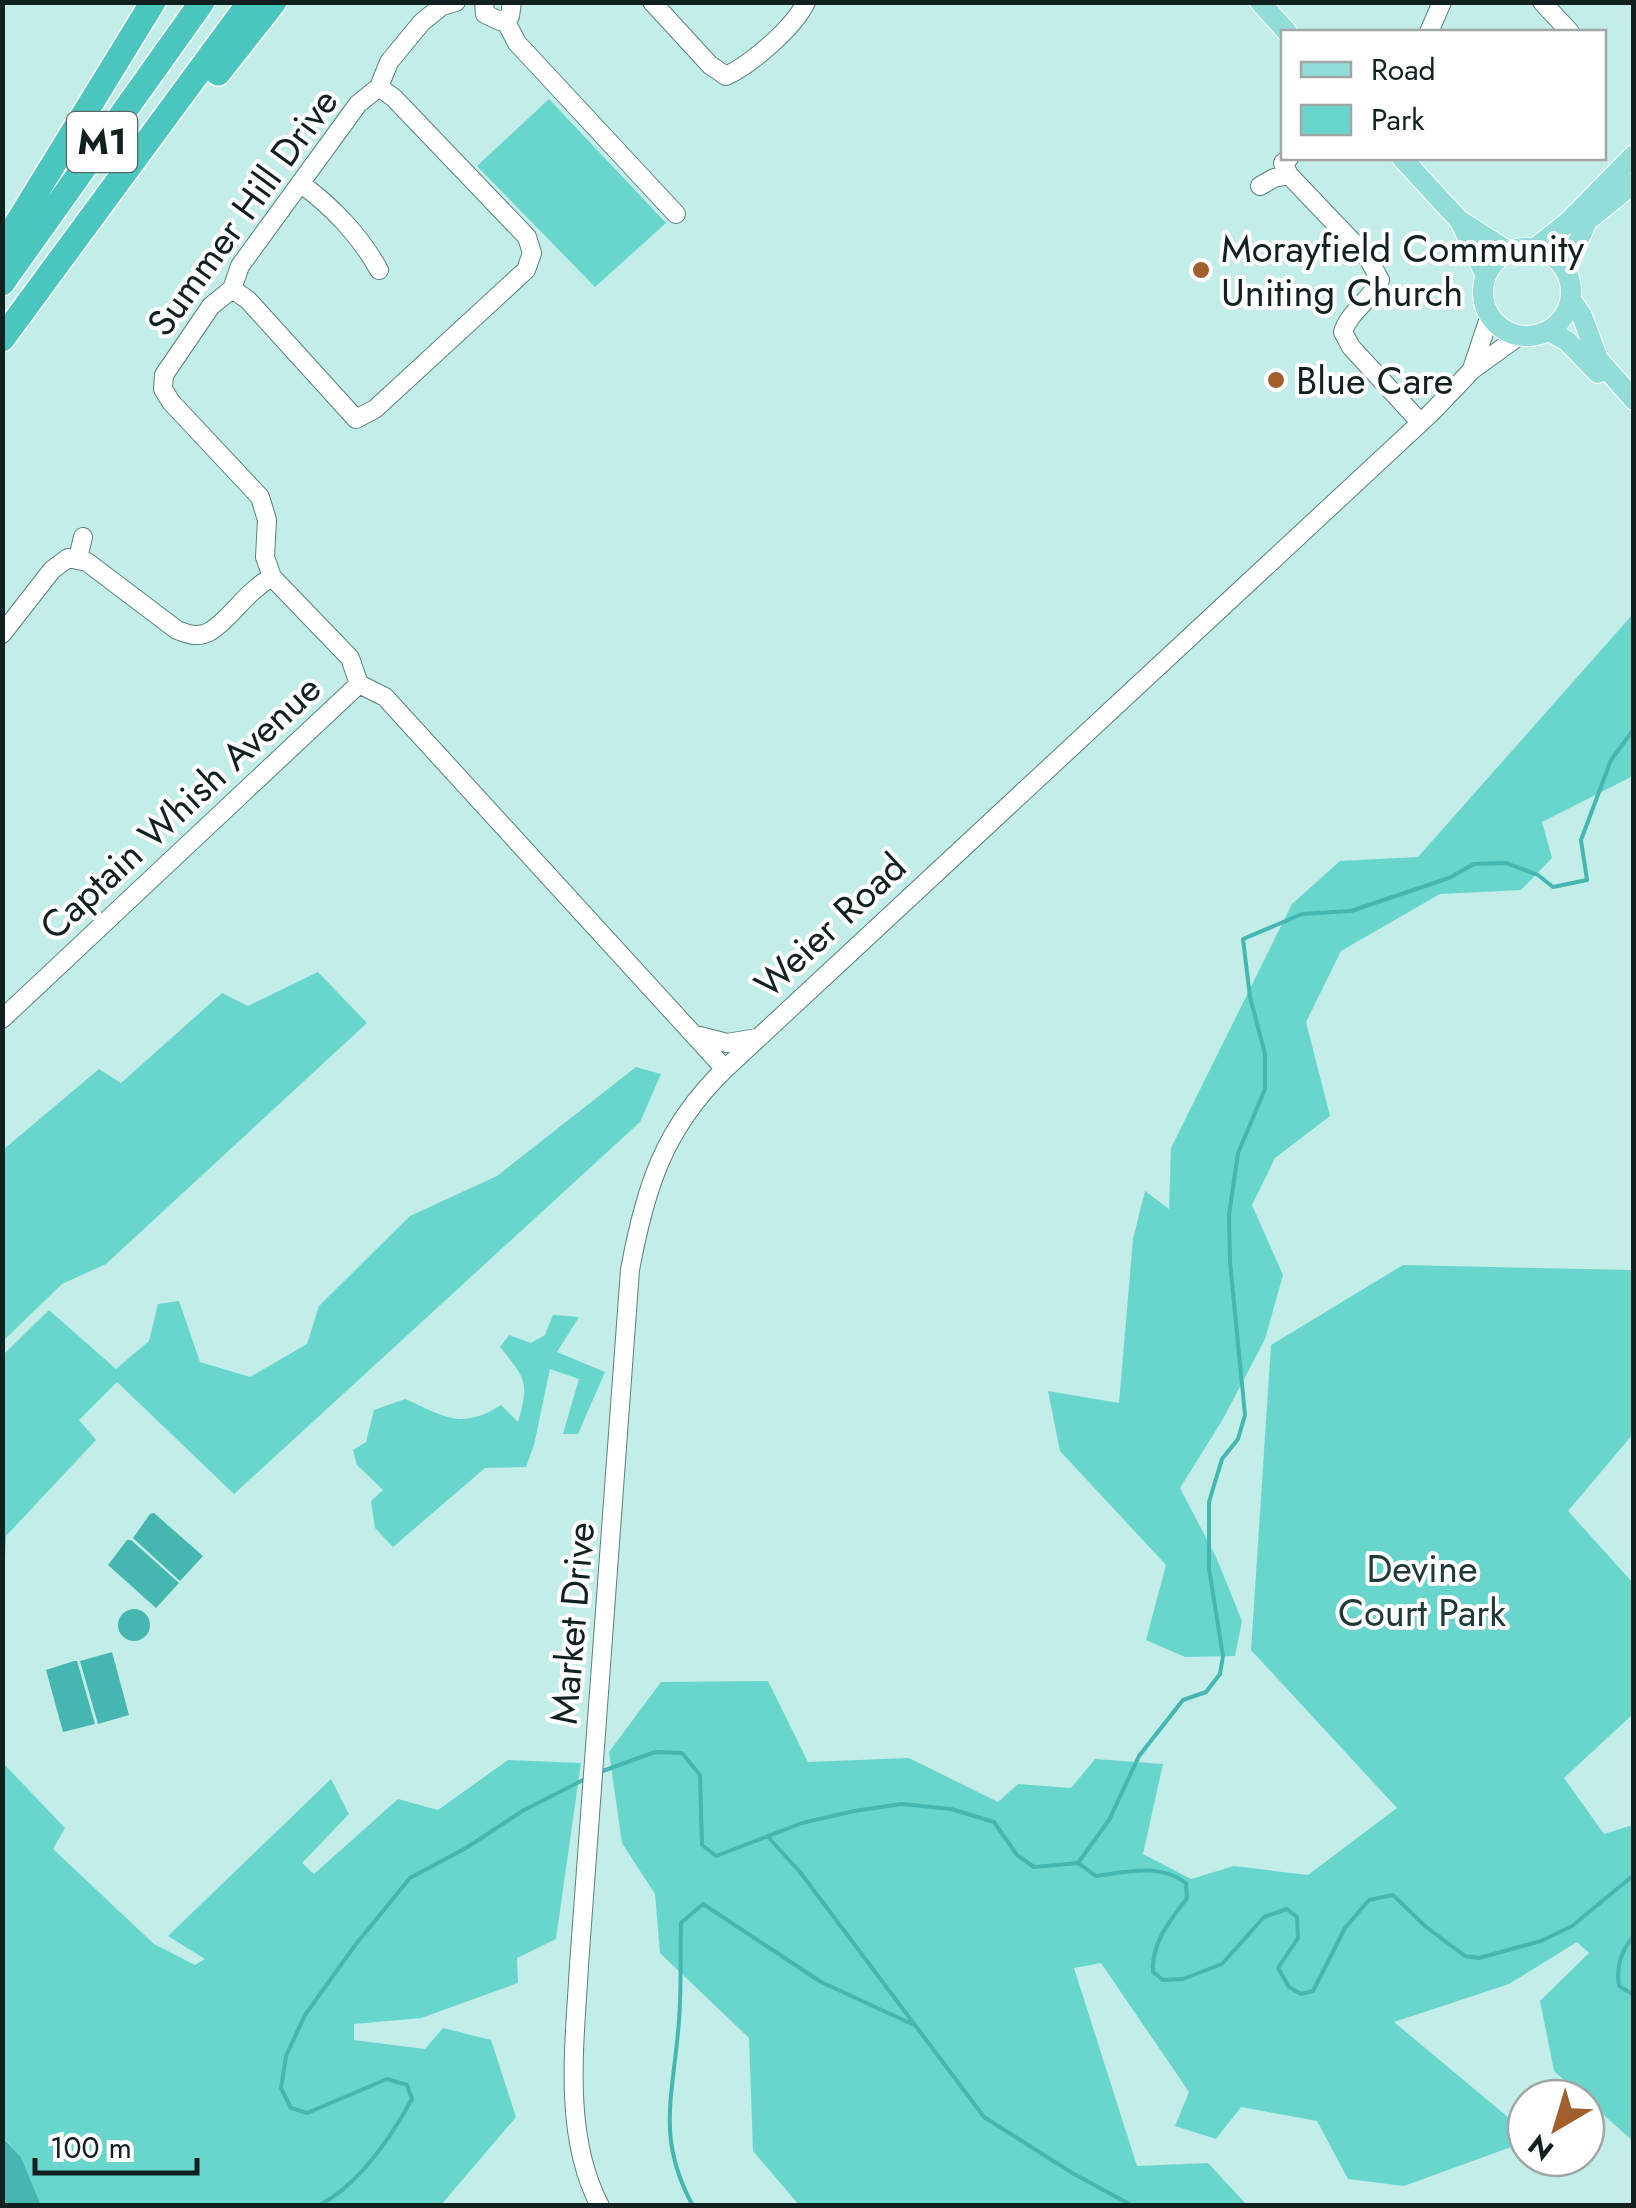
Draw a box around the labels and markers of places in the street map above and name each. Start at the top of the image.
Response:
place label: Morayfield Community Uniting Church [1221,221,1584,320]
marker: Morayfield Community Uniting Church [1190,259,1212,281]
place label: Blue Care [1296,353,1453,408]
marker: Blue Care [1265,369,1287,391]

